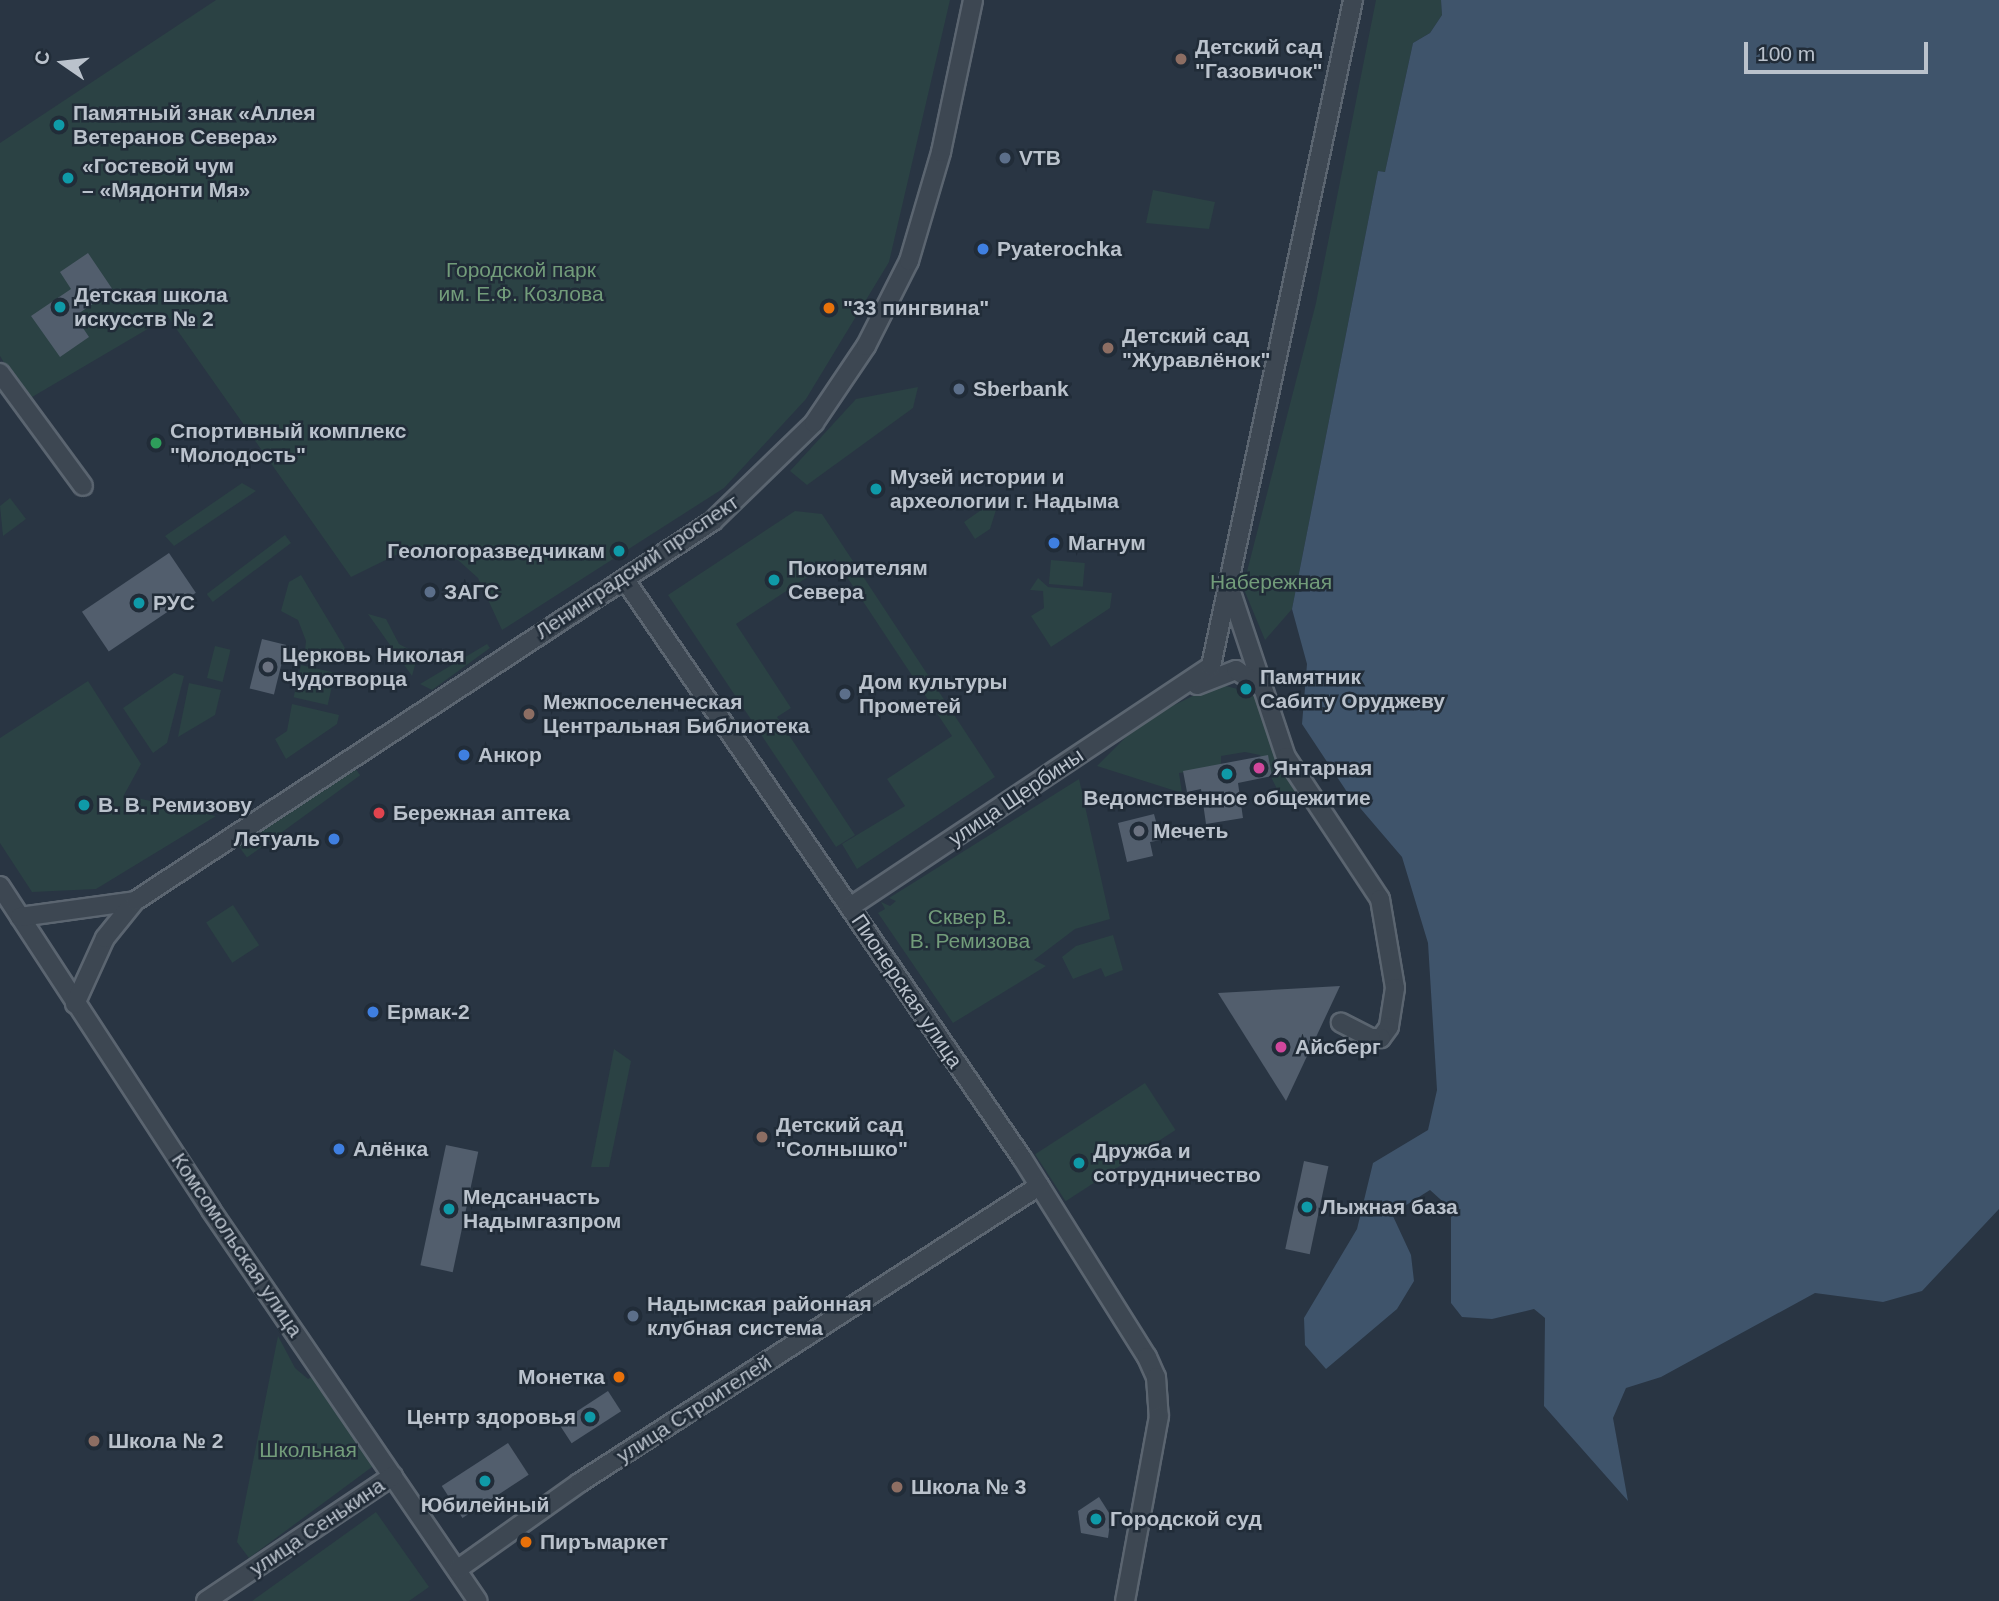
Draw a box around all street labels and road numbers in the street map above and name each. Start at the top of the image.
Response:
street label: Ленинградский проспект [530,489,744,645]
street label: улица Щербины [944,743,1088,851]
street label: Пионерская улица [846,909,968,1073]
street label: Комсомольская улица [166,1148,308,1342]
street label: улица Строителей [612,1350,776,1468]
street label: улица Сенькина [245,1473,389,1581]

